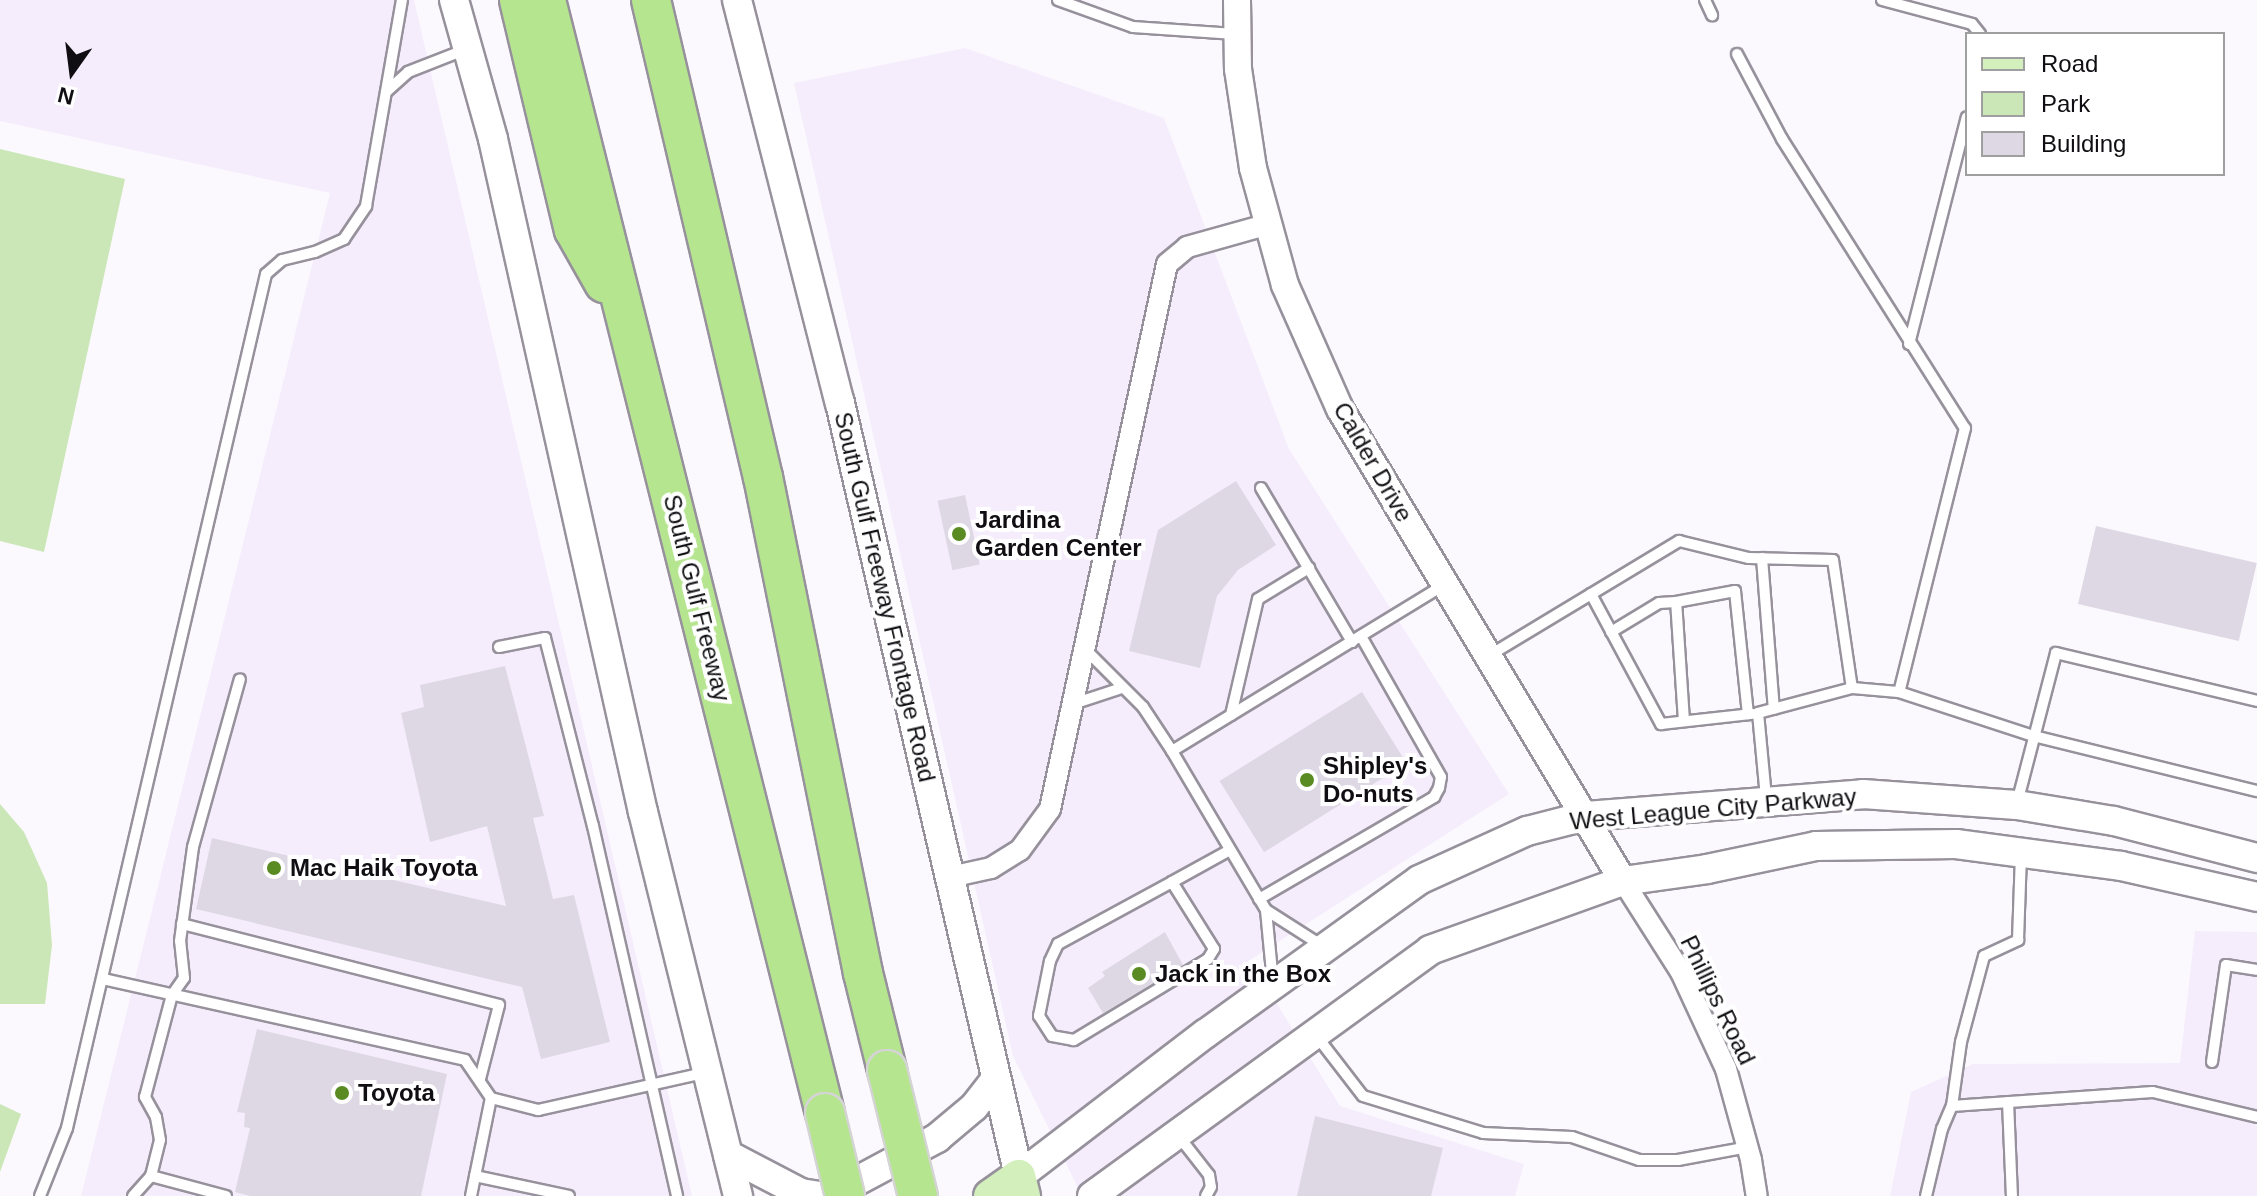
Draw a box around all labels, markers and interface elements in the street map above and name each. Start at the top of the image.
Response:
north arrow [32,32,112,112]
legend [1965,32,2225,176]
text: Road [2041,50,2098,77]
text: N [55,82,77,110]
text: Park [2041,90,2090,117]
text: Building [2041,130,2126,157]
street label: Calder Drive [1327,397,1419,527]
street label: South Gulf Freeway Frontage Road [828,409,942,785]
street label: South Gulf Freeway [657,492,737,704]
place label: Jardina Garden Center [975,506,1142,562]
marker: Jardina Garden Center [950,525,968,543]
place label: Shipley's Do-nuts [1323,752,1427,808]
marker: Shipley's Do-nuts [1298,771,1316,789]
street label: West League City Parkway [1568,782,1858,836]
place label: Mac Haik Toyota [290,854,478,882]
marker: Mac Haik Toyota [265,859,283,877]
street label: Phillips Road [1674,931,1762,1069]
place label: Jack in the Box [1155,960,1331,988]
marker: Jack in the Box [1130,965,1148,983]
place label: Toyota [358,1079,435,1107]
marker: Toyota [333,1084,351,1102]

